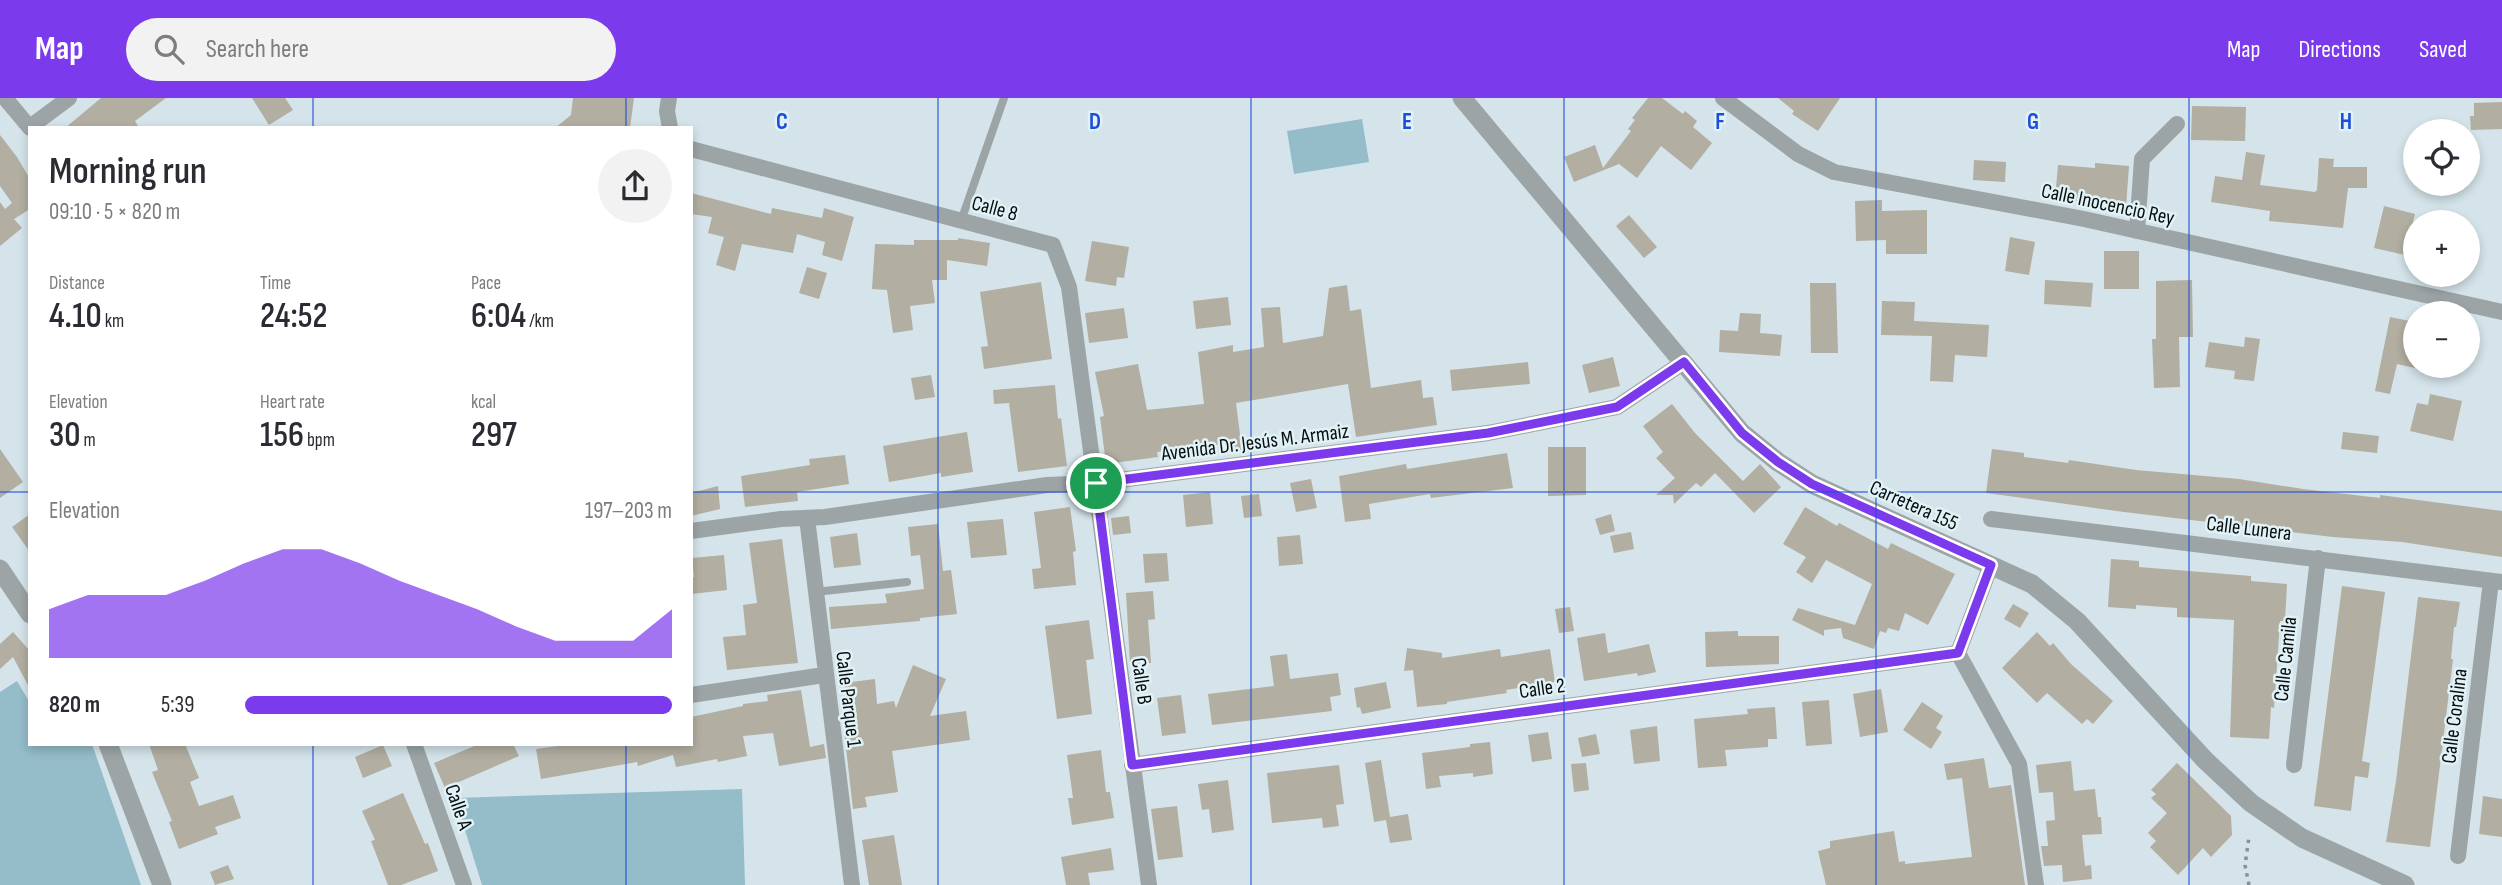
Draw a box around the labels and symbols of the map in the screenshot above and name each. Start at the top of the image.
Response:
text: C [776,108,788,136]
text: D [1089,108,1101,136]
text: E [1402,108,1412,136]
text: F [1715,108,1725,136]
text: G [2027,108,2039,136]
text: H [2340,108,2352,136]
street label: Calle Inocencio Rey [2039,178,2177,231]
street label: Calle 8 [969,190,1021,227]
street label: Avenida Dr. Jesús M. Armaiz [1159,419,1351,467]
pin [1066,453,1126,513]
street label: Carretera 155 [1866,475,1962,536]
street label: Calle Lunera [2205,511,2293,546]
street label: Calle Camila [2269,616,2302,703]
street label: Calle Parque 1 [830,650,867,749]
street label: Calle B [1126,656,1157,706]
street label: Calle Coralina [2436,667,2473,765]
street label: Calle 2 [1517,673,1567,704]
street label: Calle A [439,781,478,834]

